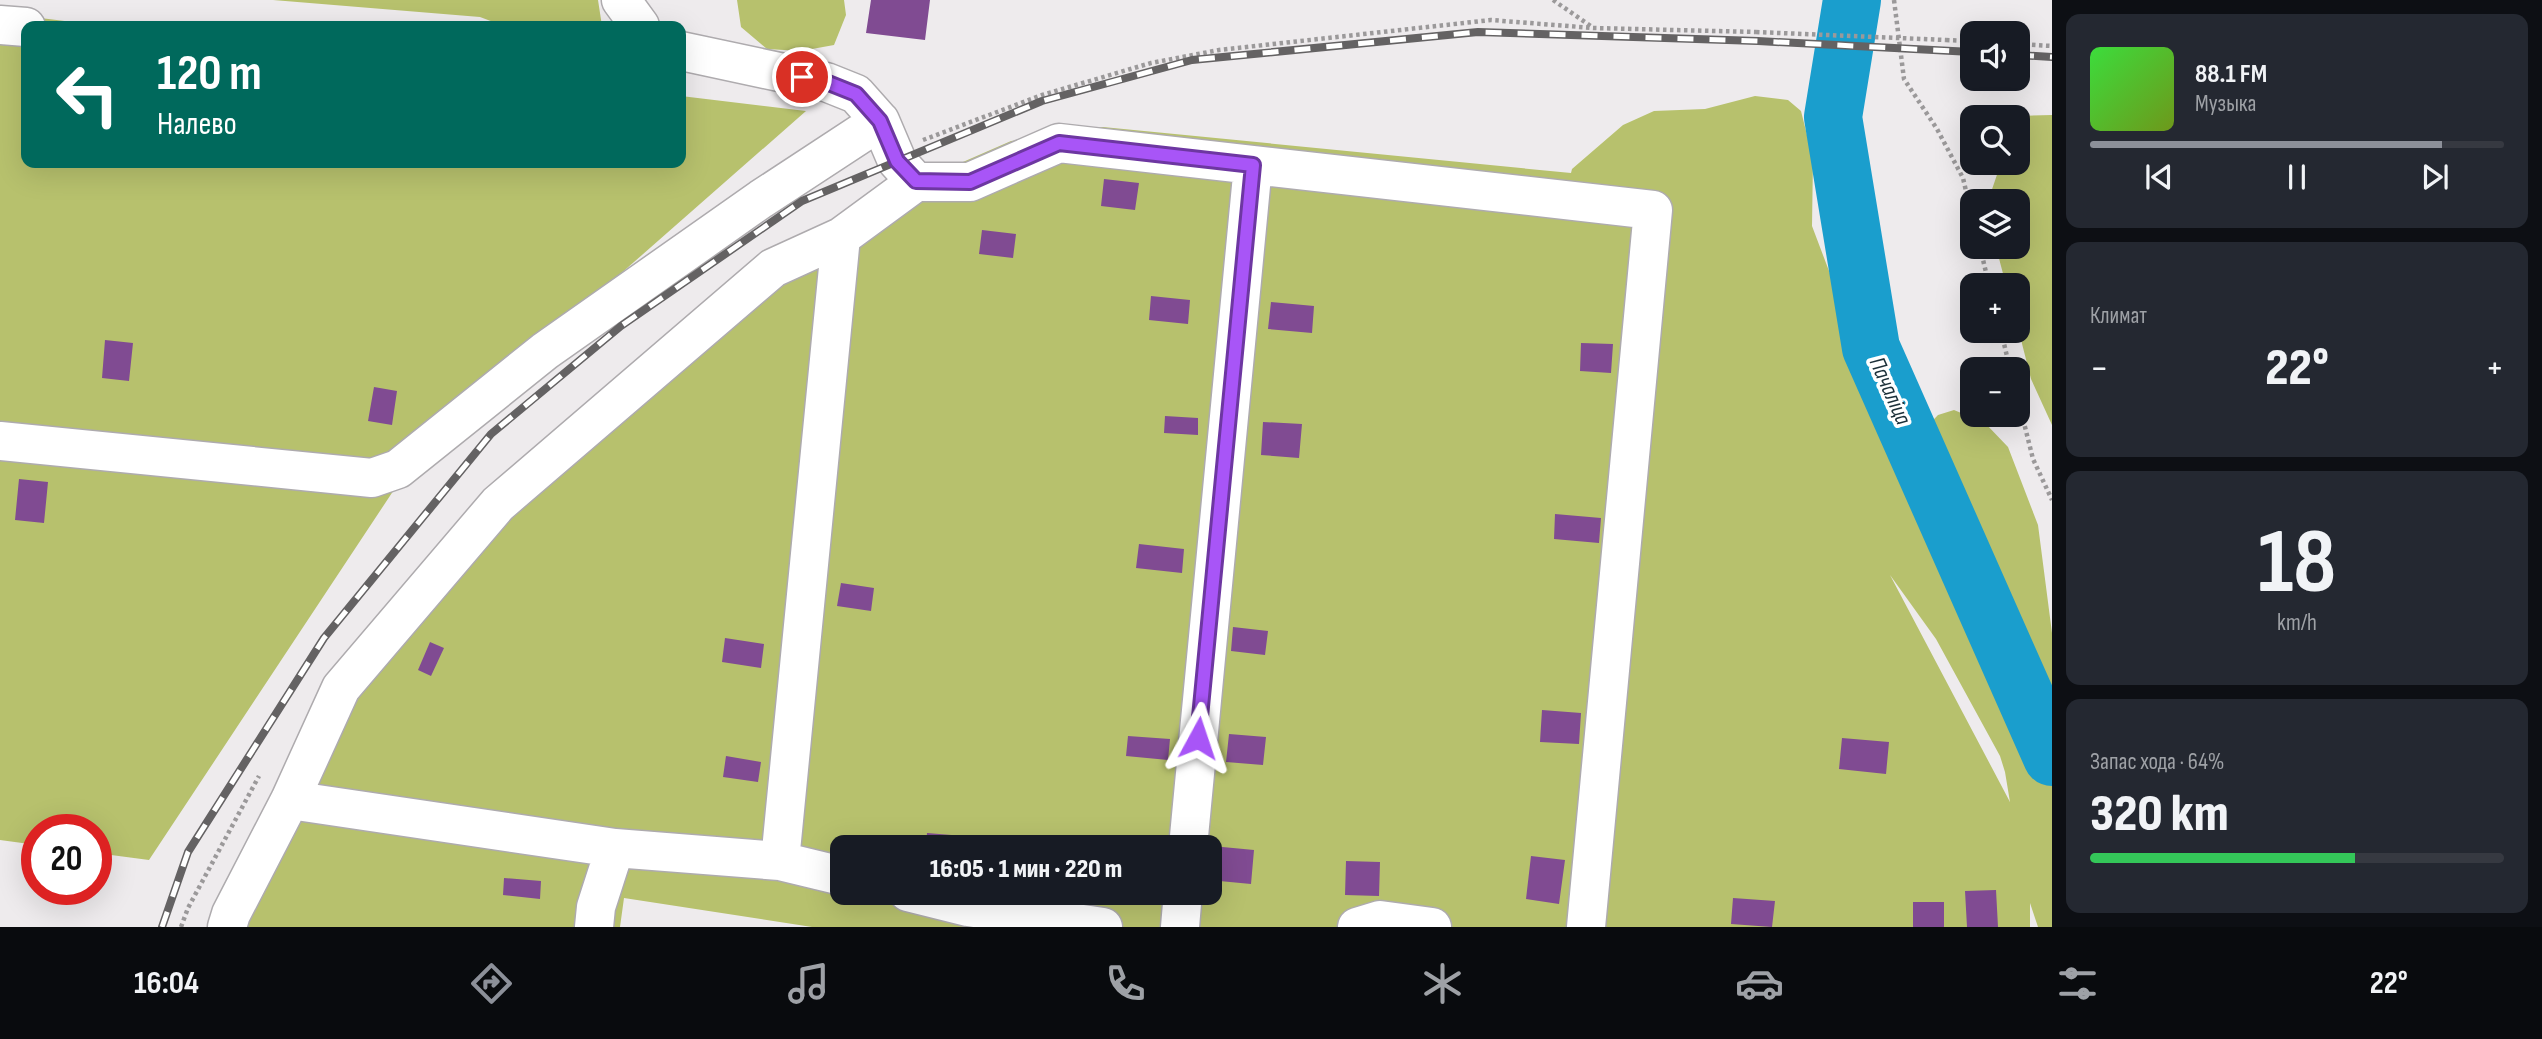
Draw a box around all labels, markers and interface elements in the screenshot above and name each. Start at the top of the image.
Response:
map controls [1960,21,2030,427]
button: sound [1960,21,2030,91]
text: 120 m [157,45,262,104]
pin [772,47,832,107]
icon: left [42,49,133,140]
icon: arrive [783,58,821,96]
text: 88.1 FM [2195,59,2267,90]
text: Музыка [2195,90,2256,118]
text: Налево [157,105,237,144]
button: search [1960,105,2030,175]
icon: previous [2140,158,2178,196]
icon: pause [2278,158,2316,196]
icon: next [2416,158,2454,196]
button: layers [1960,189,2030,259]
button: + [1960,273,2030,343]
text: Климат [2090,302,2147,330]
text: 22° [2265,337,2329,400]
text: − [2090,346,2109,391]
text: + [2485,346,2504,391]
water label: Пачаліца [1863,353,1918,430]
button: − [1960,357,2030,427]
text: 18 [2258,509,2336,618]
text: km/h [2277,609,2317,637]
position arrow [1161,701,1235,775]
text: Запас хода · 64% [2090,748,2225,776]
text: 320 km [2090,783,2229,846]
speed limit sign: 20 [21,814,112,905]
text: 16:05 · 1 мин · 220 m [930,854,1122,885]
icon: directions [467,959,516,1008]
icon: music [784,959,833,1008]
icon: phone [1101,959,1150,1008]
icon: climate [1418,959,1467,1008]
icon: car [1735,959,1784,1008]
icon: filters [2053,959,2102,1008]
text: 16:04 [134,964,199,1003]
text: 22° [2370,964,2408,1003]

